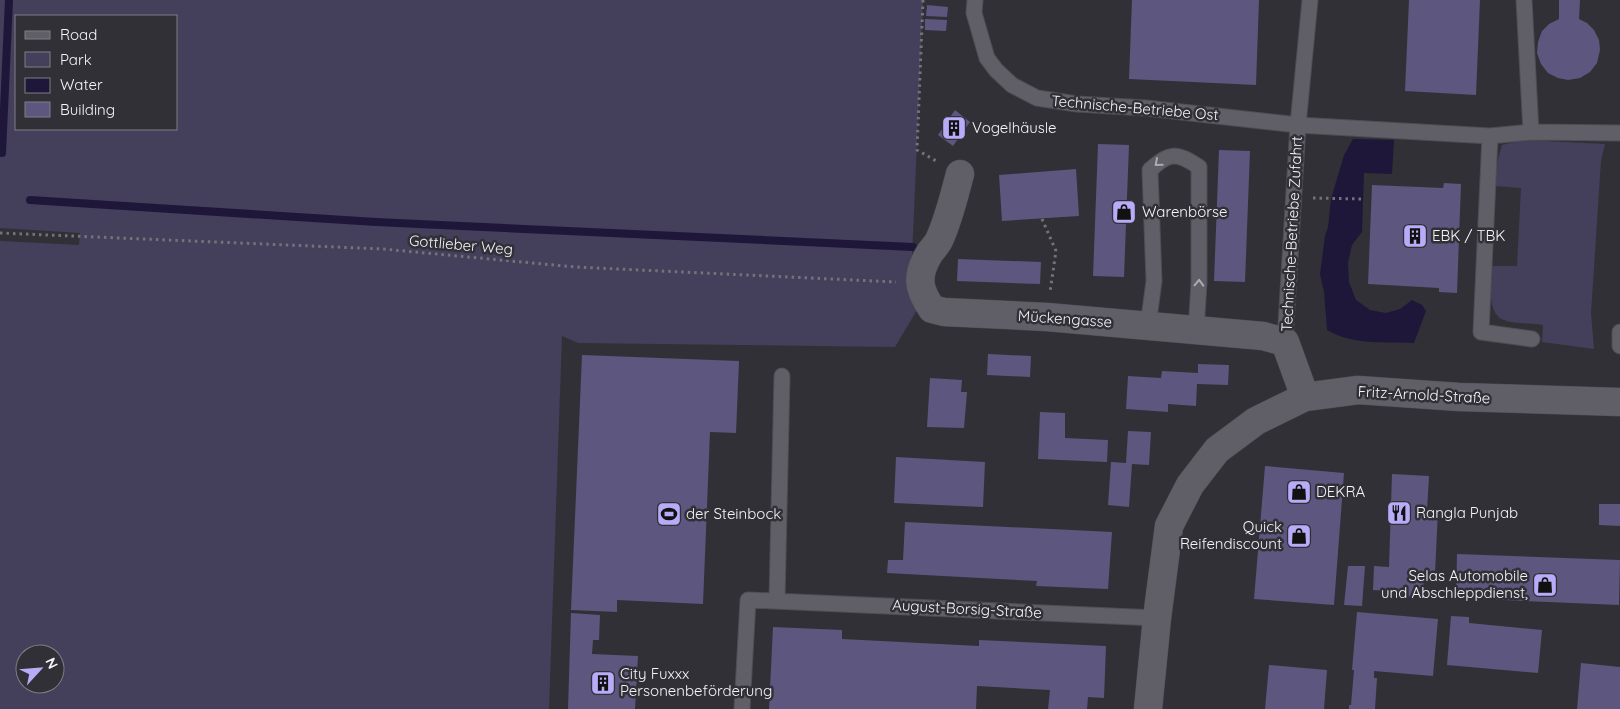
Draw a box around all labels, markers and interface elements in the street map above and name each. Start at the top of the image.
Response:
legend [15,15,178,130]
text: Road [60,25,97,44]
text: Park [60,50,92,69]
text: Water [60,75,103,94]
street label: Technische-Betriebe Ost [1051,91,1219,124]
text: Building [60,100,115,119]
building icon: Vogelhäusle [941,115,967,141]
place label: Vogelhäusle [972,118,1056,137]
street label: Technische-Betriebe Zufahrt [1277,136,1306,332]
one-way arrow [1155,157,1164,166]
shop icon: Warenbörse [1111,199,1137,225]
place label: Warenbörse [1142,202,1227,221]
building icon: EBK / TBK [1402,223,1428,249]
place label: EBK / TBK [1432,226,1505,245]
street label: Gottlieber Weg [408,230,514,259]
one-way arrow [1194,278,1204,286]
street label: Mückengasse [1017,306,1113,331]
street label: Fritz-Arnold-Straße [1357,382,1491,407]
shop icon: DEKRA [1286,479,1312,505]
place label: DEKRA [1316,482,1365,501]
restaurant icon: Rangla Punjab [1386,500,1412,526]
sports icon: der Steinbock [656,501,682,527]
place label: Rangla Punjab [1416,503,1518,522]
place label: der Steinbock [686,504,781,523]
place label: Quick Reifendiscount [1180,517,1282,553]
shop icon: Quick Reifendiscount [1286,523,1312,549]
place label: Selas Automobile und Abschleppdienst, [1381,566,1528,602]
shop icon: Selas Automobile und Abschleppdienst, [1532,572,1558,598]
street label: August-Borsig-Straße [892,595,1042,622]
north arrow [15,644,65,694]
text: N [41,655,62,672]
place label: City Fuxxx Personenbeförderung [620,664,772,700]
building icon: City Fuxxx Personenbeförderung [590,670,616,696]

